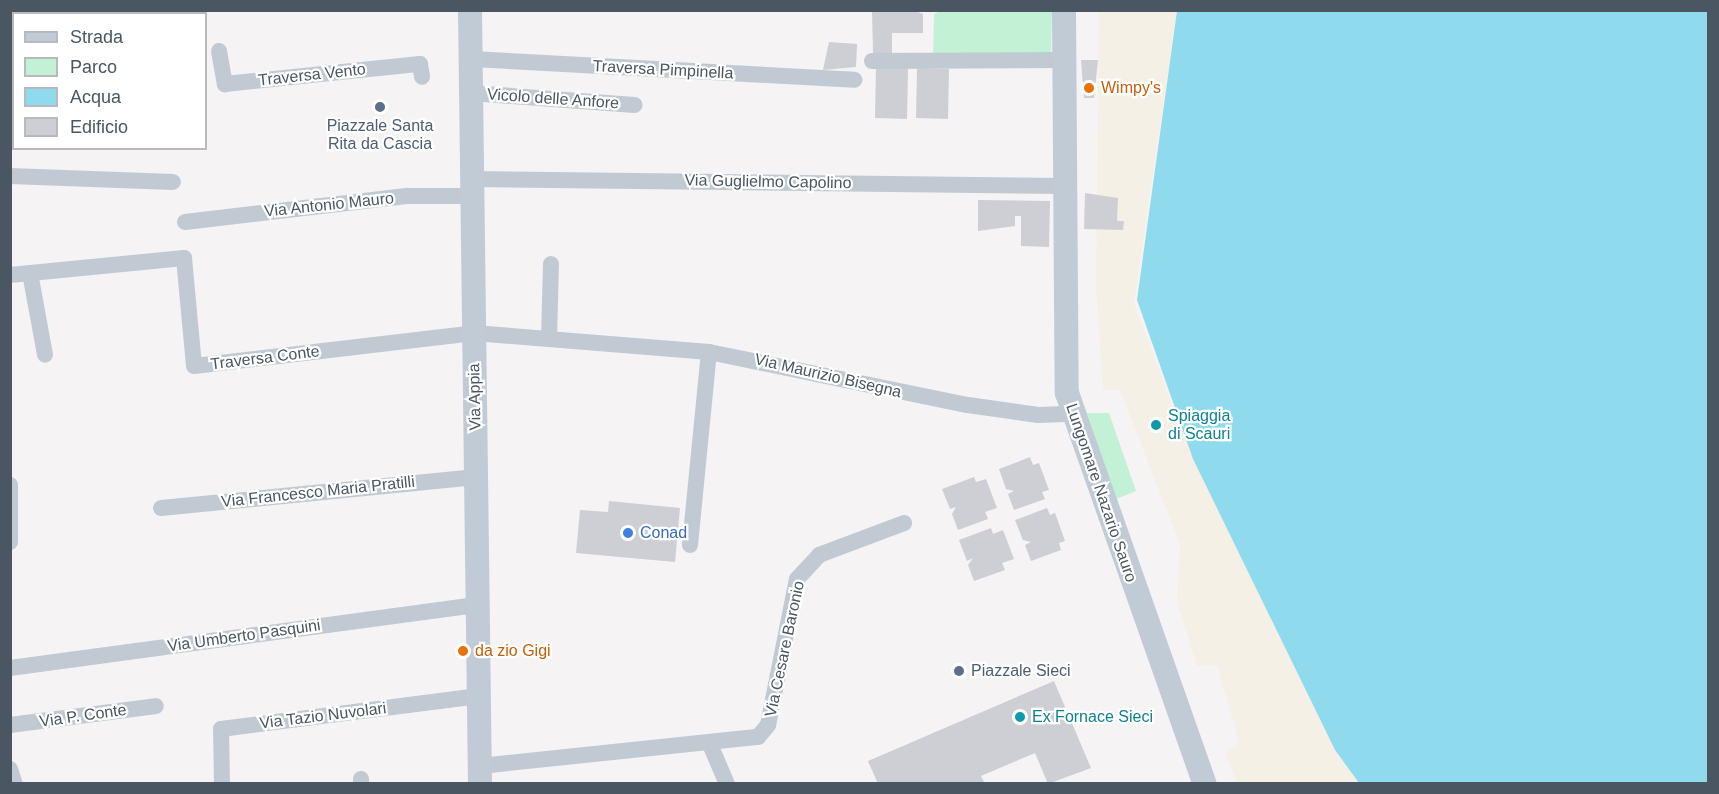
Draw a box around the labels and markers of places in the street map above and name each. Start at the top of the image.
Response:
place label: Wimpy's [1101,78,1161,98]
marker: Wimpy's [1082,81,1096,95]
marker: Piazzale Santa Rita da Cascia [373,100,387,114]
place label: Piazzale Santa Rita da Cascia [327,116,433,154]
place label: Spiaggia di Scauri [1168,406,1230,444]
marker: Spiaggia di Scauri [1149,418,1163,432]
place label: Conad [640,523,687,543]
marker: Conad [621,526,635,540]
place label: da zio Gigi [475,641,551,661]
marker: da zio Gigi [456,644,470,658]
place label: Piazzale Sieci [971,661,1071,681]
marker: Piazzale Sieci [952,664,966,678]
place label: Ex Fornace Sieci [1032,707,1153,727]
marker: Ex Fornace Sieci [1013,710,1027,724]

